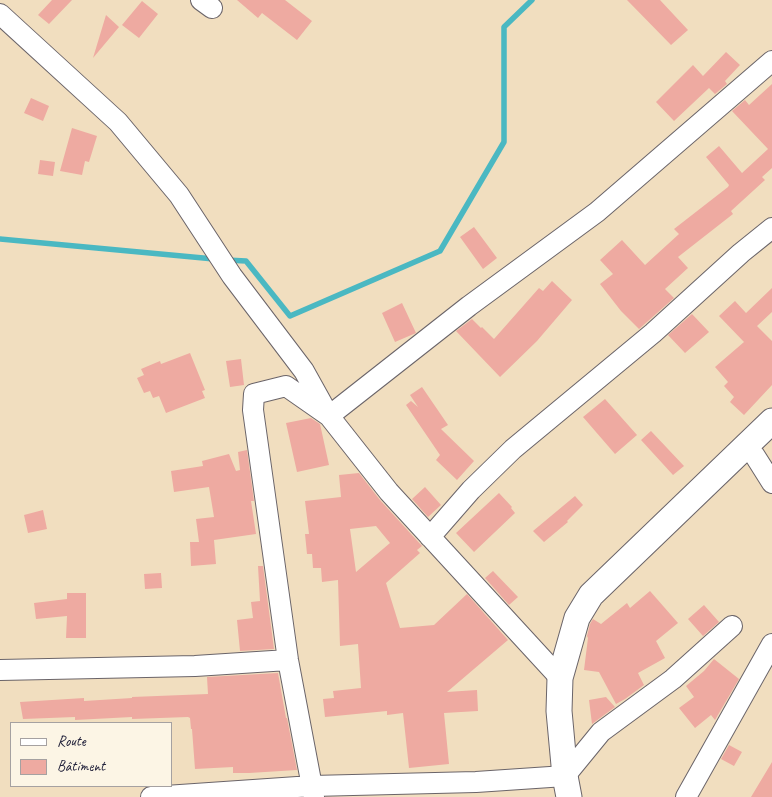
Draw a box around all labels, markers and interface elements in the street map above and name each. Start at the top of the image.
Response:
legend [10,722,172,787]
text: Route [57,732,86,751]
text: Bâtiment [57,757,105,776]

